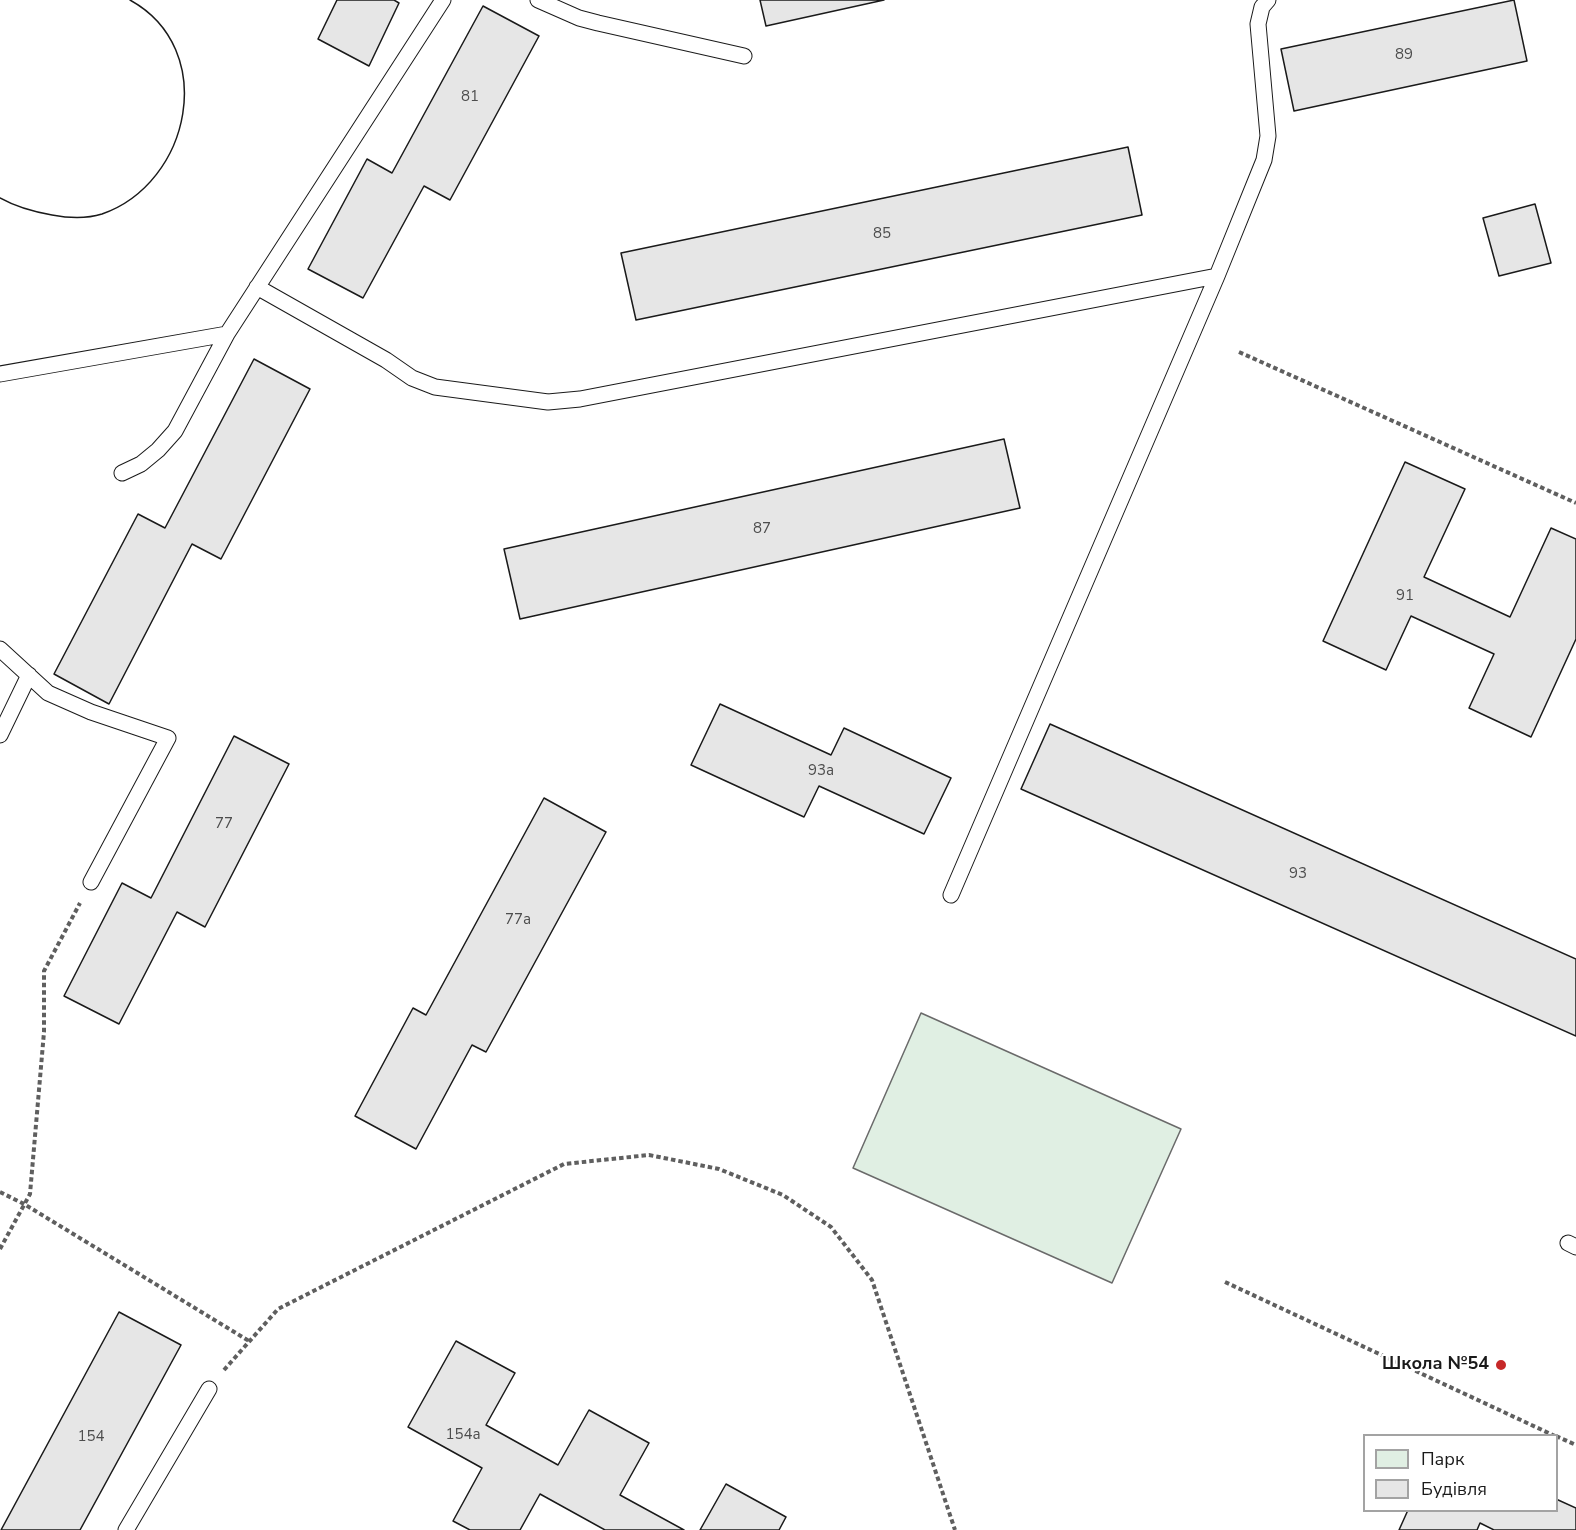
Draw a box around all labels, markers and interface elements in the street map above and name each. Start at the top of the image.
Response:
house number: 89 [1395,46,1413,64]
house number: 81 [461,88,479,106]
house number: 85 [873,225,891,243]
house number: 87 [753,520,771,538]
house number: 91 [1396,587,1414,605]
house number: 93а [808,762,834,780]
house number: 77 [215,815,233,833]
house number: 93 [1289,865,1307,883]
house number: 77а [505,911,531,929]
place label: Школа №54 [1382,1354,1489,1376]
marker: Школа №54 [1494,1358,1508,1372]
house number: 154а [445,1426,481,1444]
house number: 154 [78,1428,104,1446]
legend [1363,1434,1558,1512]
text: Парк [1421,1447,1464,1471]
text: Будівля [1421,1477,1487,1501]

